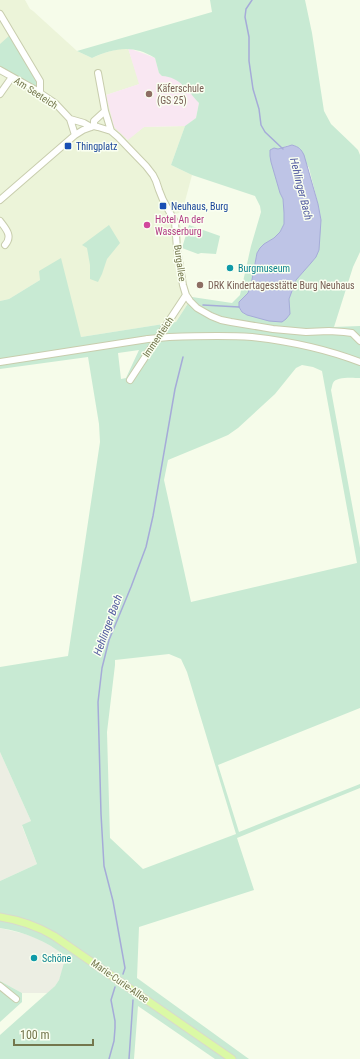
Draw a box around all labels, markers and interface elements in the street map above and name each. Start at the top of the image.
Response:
street label: Am Seeteich [12,75,60,111]
place label: Käferschule (GS 25) [157,83,204,107]
marker: Käferschule (GS 25) [144,89,154,99]
marker: Thingplatz [63,141,73,151]
place label: Thingplatz [76,141,117,152]
water label: Hehlinger Bach [287,156,315,222]
marker: Neuhaus, Burg [158,201,168,211]
place label: Neuhaus, Burg [171,201,228,212]
place label: Hotel An der Wasserburg [155,214,204,237]
marker: Hotel An der Wasserburg [142,220,152,230]
street label: Burgallee [172,244,188,282]
marker: Burgmuseum [225,263,235,273]
place label: Burgmuseum [238,263,290,274]
marker: DRK Kindertagesstätte Burg Neuhaus [195,280,205,290]
place label: DRK Kindertagesstätte Burg Neuhaus [208,280,355,291]
street label: Immenteich [140,315,176,359]
water label: Hehlinger Bach [91,593,125,657]
marker: Schöne [29,953,39,963]
place label: Schöne [42,953,71,964]
street label: Marie-Curie-Allee [89,957,151,1005]
scale bar [14,1021,93,1047]
text: 100 m [20,1028,50,1042]

